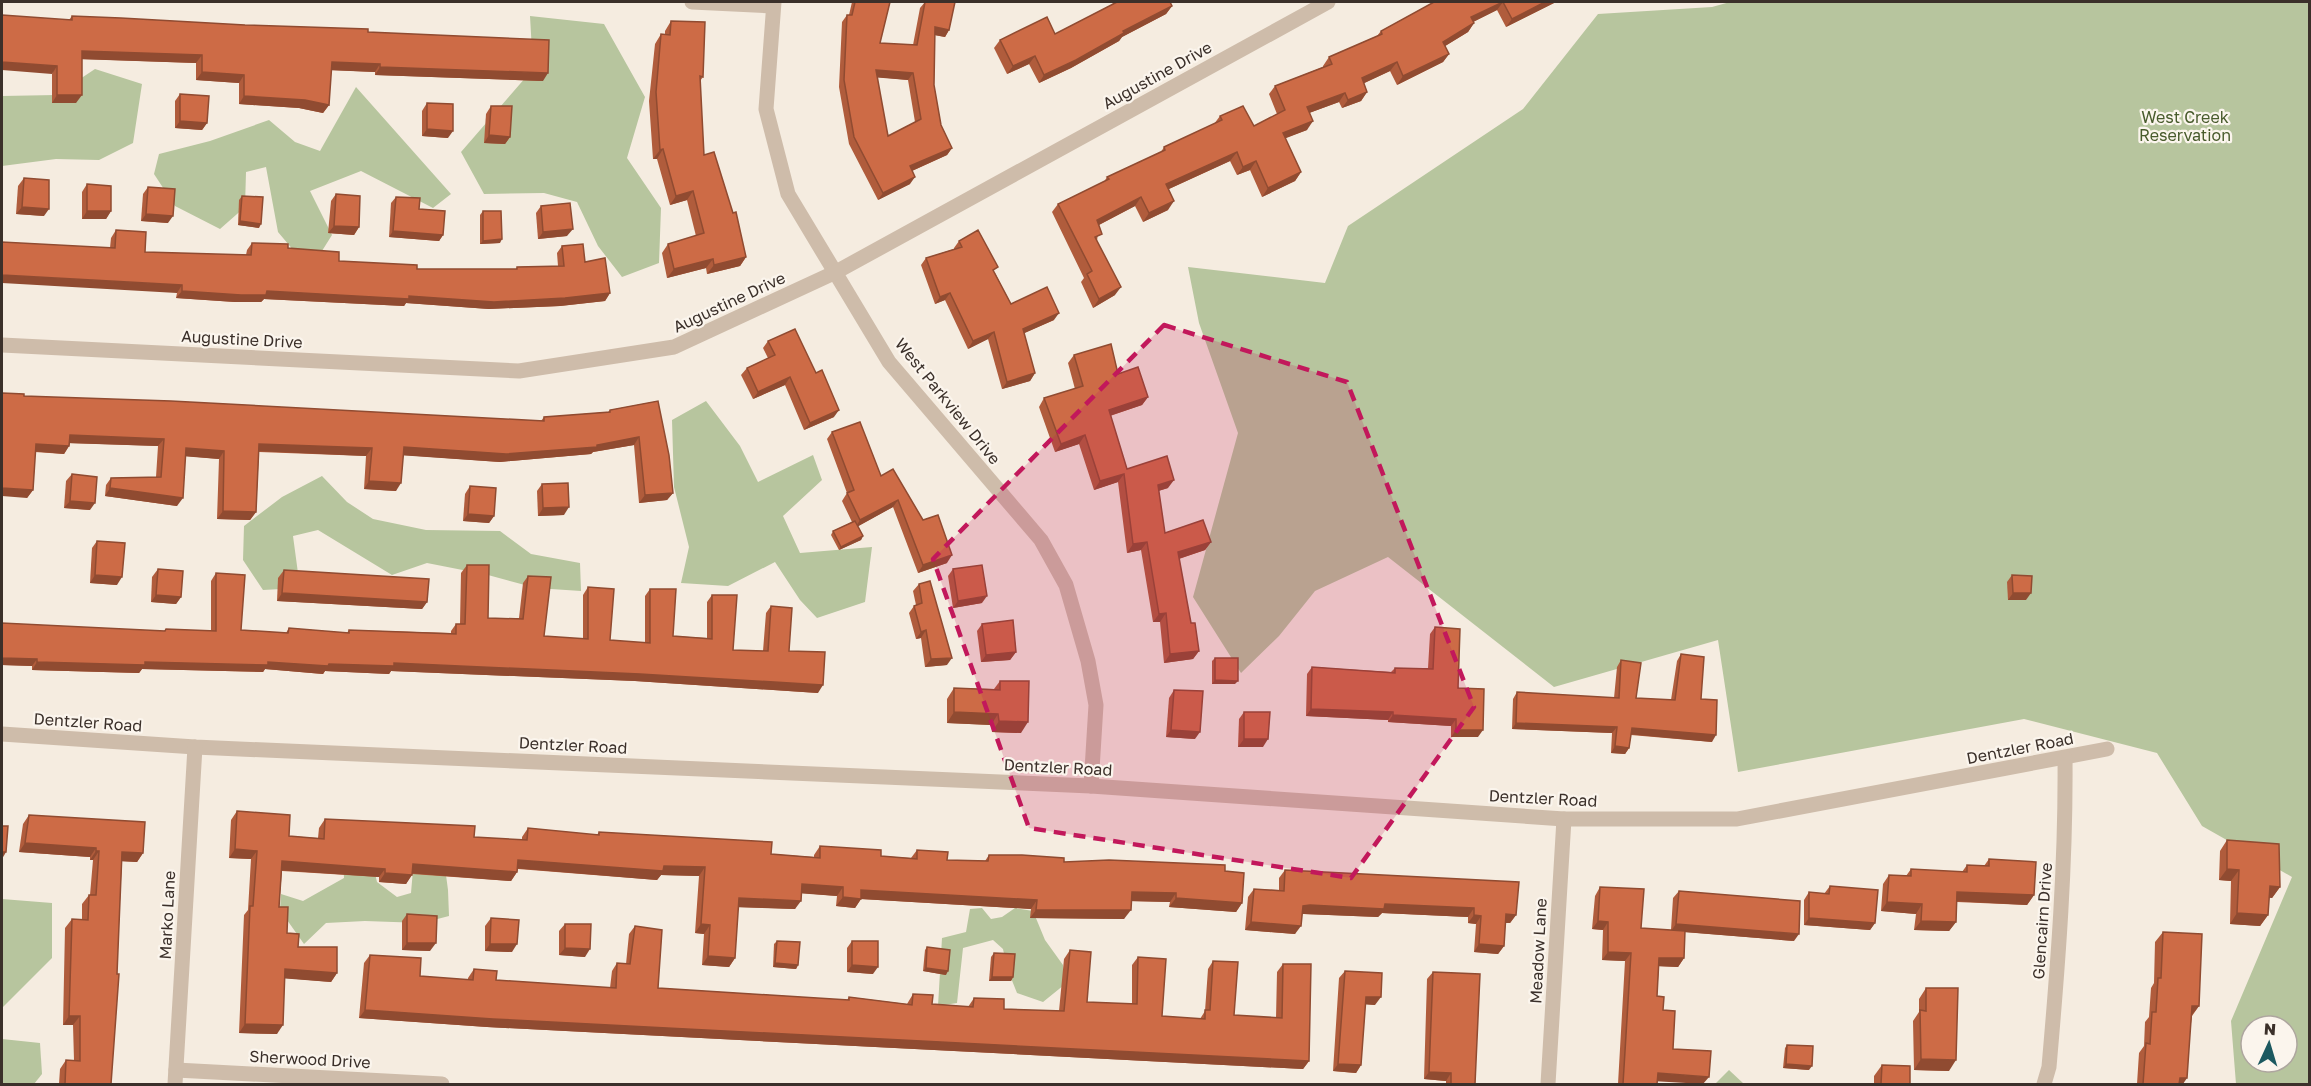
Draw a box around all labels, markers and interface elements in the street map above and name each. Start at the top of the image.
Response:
street label: Augustine Drive [1099,37,1215,113]
park label: West Creek Reservation [2139,107,2231,145]
street label: Augustine Drive [670,267,788,337]
street label: Augustine Drive [181,326,303,352]
street label: West Parkview Drive [891,334,1005,468]
street label: Dentzler Road [33,708,143,736]
street label: Dentzler Road [1965,728,2075,768]
street label: Dentzler Road [518,732,628,758]
street label: Dentzler Road [1003,754,1113,780]
street label: Dentzler Road [1488,785,1598,811]
street label: Glencairn Drive [2028,862,2056,980]
street label: Marko Lane [155,870,179,960]
street label: Meadow Lane [1525,898,1551,1004]
north arrow [2239,1014,2299,1074]
text: N [2263,1019,2277,1039]
street label: Sherwood Drive [249,1046,371,1072]

